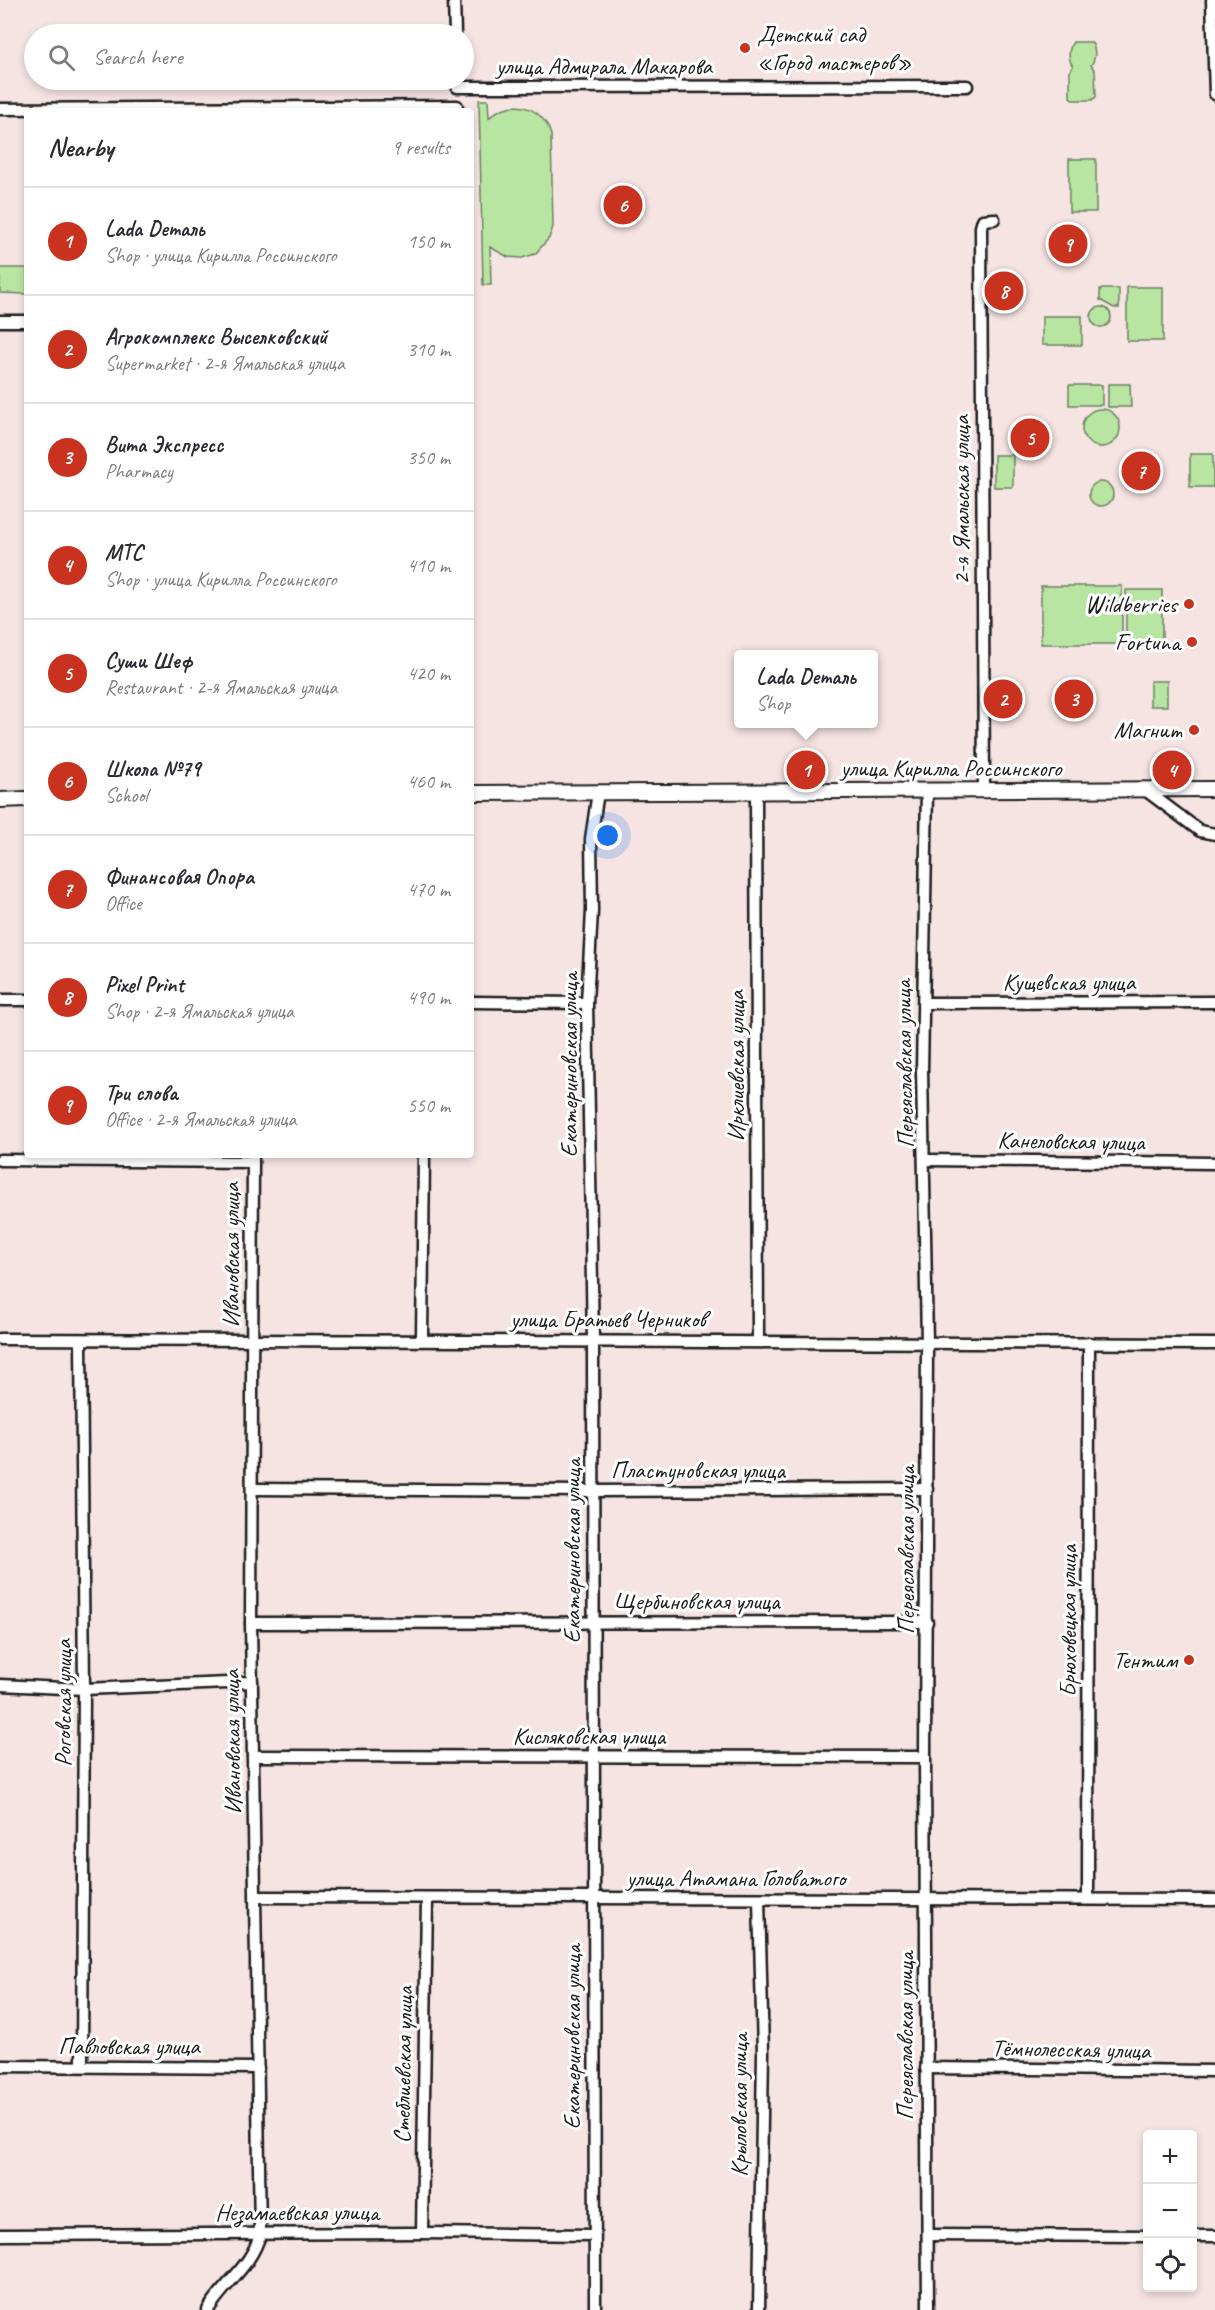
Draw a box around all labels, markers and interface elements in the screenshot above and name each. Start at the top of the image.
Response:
place label: Детский сад «Город мастеров» [757,19,912,77]
search box [24,24,474,90]
icon: search [45,41,78,74]
marker: Детский сад «Город мастеров» [738,41,752,55]
text: Search here [93,43,183,71]
street label: улица Адмирала Макарова [494,51,714,81]
text: Nearby [48,131,113,164]
text: 9 results [391,135,450,160]
pin: 6 [604,182,642,228]
text: Lada Dеталь [105,215,204,243]
pin: 9 [1048,222,1088,266]
text: 1 [63,229,72,254]
text: 150 m [407,229,450,254]
text: Shop · улица Кирилла Россинского [105,243,337,268]
pin: 8 [984,268,1024,314]
text: Агрокомплекс Выселковский [105,323,327,351]
text: 2 [63,337,72,362]
text: 310 m [407,337,450,362]
text: Supermarket · 2-я Ямальская улица [105,351,345,376]
street label: 2-я Ямальская улица [946,414,976,585]
pin: 5 [1010,416,1050,460]
text: Вита Экспресс [105,431,223,459]
text: 3 [63,445,72,470]
text: 350 m [407,445,450,470]
pin: 7 [1122,448,1160,494]
text: Pharmacy [105,459,173,484]
text: МТС [105,539,143,567]
text: 4 [63,553,72,578]
text: 410 m [407,553,450,578]
text: Shop · улица Кирилла Россинского [105,567,337,592]
place label: Wildberries [1085,589,1179,619]
marker: Wildberries [1182,597,1196,611]
place label: Fortuna [1115,627,1182,657]
marker: Fortuna [1185,635,1199,649]
text: Суши Шеф [105,647,192,675]
popup [734,650,878,728]
text: 5 [63,661,72,686]
text: 420 m [407,661,450,686]
text: Lada Dеталь [756,663,856,691]
text: Restaurant · 2-я Ямальская улица [105,675,337,700]
pin: 2 [984,676,1022,722]
pin: 3 [1054,676,1094,722]
text: Shop [756,691,790,716]
place label: Магнит [1114,715,1183,745]
marker: Магнит [1187,723,1201,737]
pin: 1 [786,748,826,792]
pin: 4 [1152,748,1192,792]
street label: улица Кирилла Россинского [838,753,1063,783]
text: Школа №79 [105,755,200,783]
text: 6 [63,769,72,794]
text: 460 m [407,769,450,794]
text: School [105,783,148,808]
your location [593,821,622,850]
text: Финансовая Опора [105,863,254,891]
text: 7 [63,877,72,902]
text: 470 m [407,877,450,902]
text: Office [105,891,142,916]
street label: Кущевская улица [1003,967,1137,997]
text: Pixel Print [105,971,184,999]
street label: Екатериновская улица [554,971,584,1157]
street label: Переяславская улица [887,977,920,1148]
text: 8 [63,985,72,1010]
text: 490 m [407,985,450,1010]
street label: Ирклиевская улица [721,989,751,1142]
text: Shop · 2-я Ямальская улица [105,999,294,1024]
text: Три слова [105,1079,178,1107]
text: 9 [63,1093,72,1118]
text: 550 m [407,1093,450,1118]
text: Office · 2-я Ямальская улица [105,1107,296,1132]
street label: Канеловская улица [997,1125,1146,1157]
street label: Ивановская улица [216,1181,246,1327]
street label: улица Братьев Черников [508,1304,712,1334]
street label: Пластуновская улица [611,1455,786,1485]
street label: Екатериновская улица [557,1457,587,1643]
street label: Переяславская улица [891,1464,921,1634]
street label: Брюховецкая улица [1053,1544,1083,1697]
street label: Щербиновская улица [614,1586,781,1616]
street label: Роговская улица [48,1638,78,1767]
place label: Тентим [1113,1645,1178,1675]
marker: Тентим [1182,1653,1196,1667]
street label: Ивановская улица [216,1668,248,1815]
street label: Кисляковская улица [513,1721,667,1751]
street label: улица Атамана Головатого [624,1863,848,1893]
street label: Екатериновская улица [557,1943,587,2129]
street label: Переяславская улица [890,1950,920,2120]
street label: Стеблиевская улица [387,1985,419,2144]
street label: Павловская улица [58,2031,201,2061]
street label: Крыловская улица [724,2031,754,2177]
street label: Тёмнолесская улица [991,2033,1152,2065]
map controls [1143,2130,1197,2292]
button: + [1143,2130,1197,2184]
button: − [1143,2184,1197,2238]
street label: Незамаевская улица [215,2197,381,2228]
button: locate [1143,2238,1197,2292]

